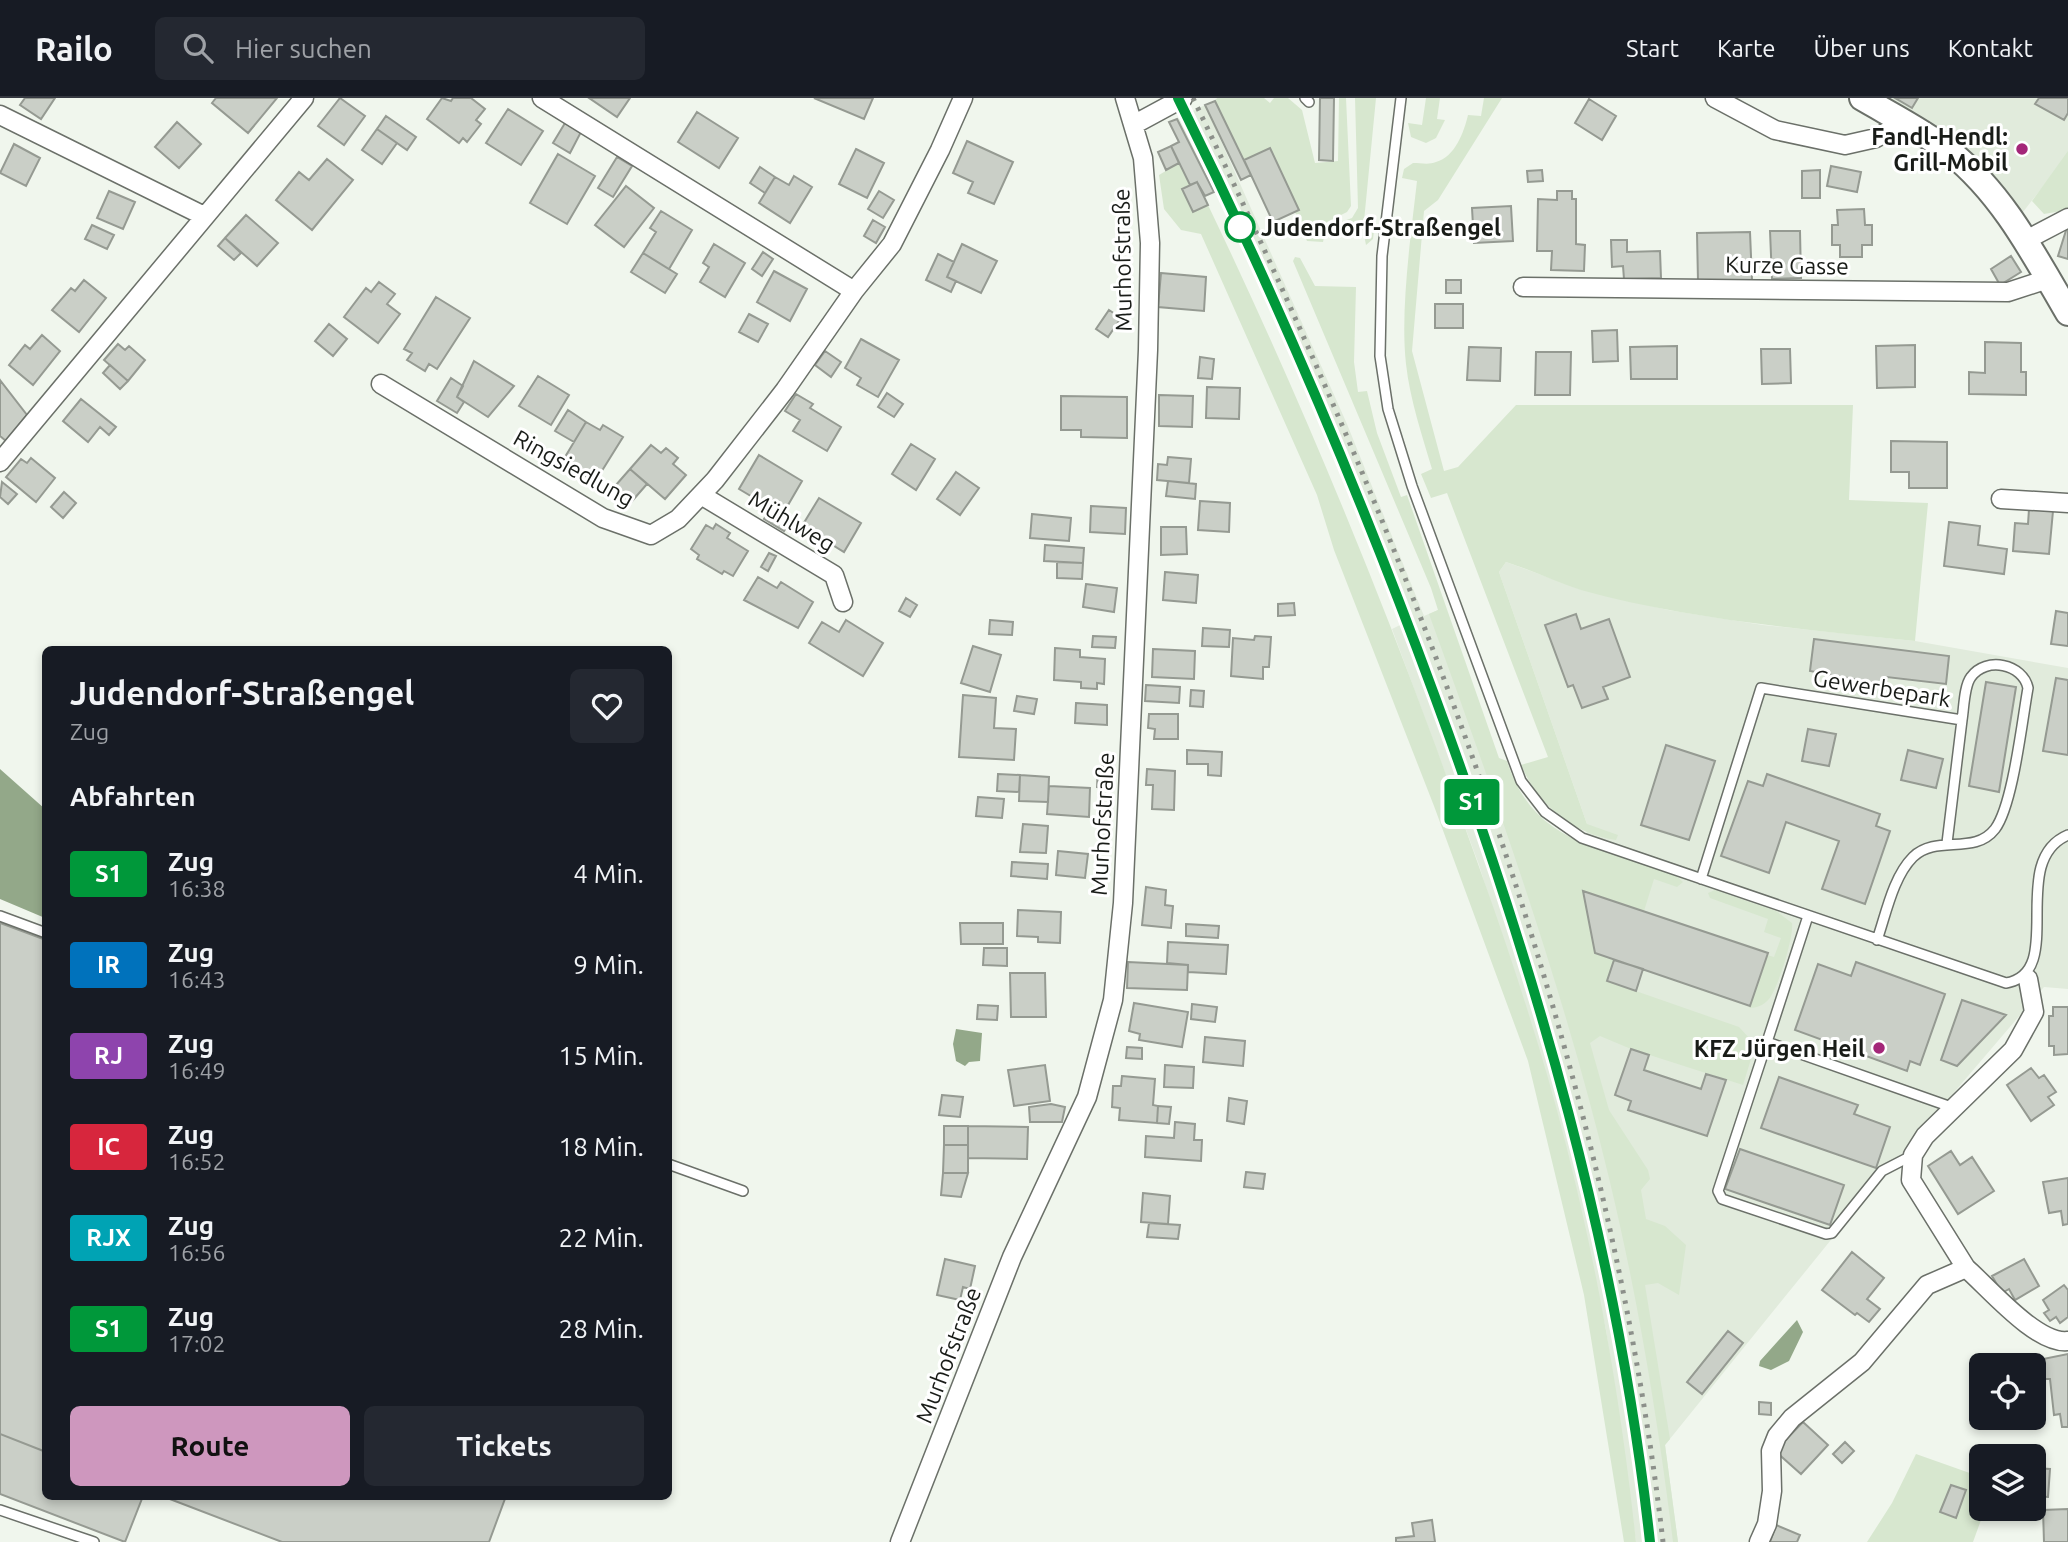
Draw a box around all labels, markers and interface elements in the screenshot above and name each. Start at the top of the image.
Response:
search box [155,17,645,80]
icon: search [179,29,217,67]
text: Railo [35,30,113,67]
text: Hier suchen [235,34,372,63]
text: Start [1626,35,1679,62]
text: Karte [1717,35,1776,62]
text: Über uns [1814,35,1910,62]
text: Kontakt [1948,35,2033,62]
place label: Fandl-Hendl: Grill-Mobil [1871,124,2008,175]
marker: Fandl-Hendl: Grill-Mobil [2014,141,2030,157]
street label: Murhofstraße [1108,188,1136,332]
marker: Judendorf-Straßengel [1225,212,1255,242]
place label: Judendorf-Straßengel [1261,215,1501,240]
street label: Kurze Gasse [1725,251,1849,279]
street label: Ringsiedlung [510,425,638,511]
street label: Mühlweg [744,486,840,556]
street label: Gewerbepark [1811,665,1953,711]
button: heart [570,669,644,743]
text: Judendorf-Straßengel [70,674,414,711]
text: Zug [70,719,109,744]
street label: Murhofstraße [1086,752,1118,896]
line badge: S1 [1440,779,1504,825]
text: Abfahrten [70,782,195,811]
text: S1 [1458,788,1486,815]
text: Zug [168,847,214,876]
text: 4 Min. [573,859,644,888]
text: S1 [95,860,122,887]
text: 16:38 [168,876,226,901]
text: Zug [168,938,214,967]
text: 9 Min. [573,950,644,979]
text: IR [97,951,120,978]
text: 16:43 [168,967,226,992]
text: Zug [168,1029,214,1058]
place label: KFZ Jürgen Heil [1694,1036,1865,1061]
marker: KFZ Jürgen Heil [1871,1040,1887,1056]
text: 15 Min. [559,1041,644,1070]
text: RJ [94,1042,123,1069]
text: 16:49 [168,1058,226,1083]
text: Zug [168,1120,214,1149]
text: 18 Min. [559,1132,644,1161]
text: IC [97,1133,120,1160]
text: 16:52 [168,1149,226,1174]
text: Zug [168,1211,214,1240]
text: 22 Min. [559,1223,644,1252]
text: RJX [86,1224,131,1251]
text: 16:56 [168,1240,226,1265]
street label: Murhofstraße [911,1284,985,1426]
text: Zug [168,1302,214,1331]
text: 28 Min. [559,1314,644,1343]
text: S1 [95,1315,122,1342]
text: 17:02 [168,1331,226,1356]
map controls [1969,1353,2046,1521]
button: locate [1969,1353,2046,1430]
button: Route [70,1406,350,1486]
button: Tickets [364,1406,644,1486]
button: layers [1969,1444,2046,1521]

